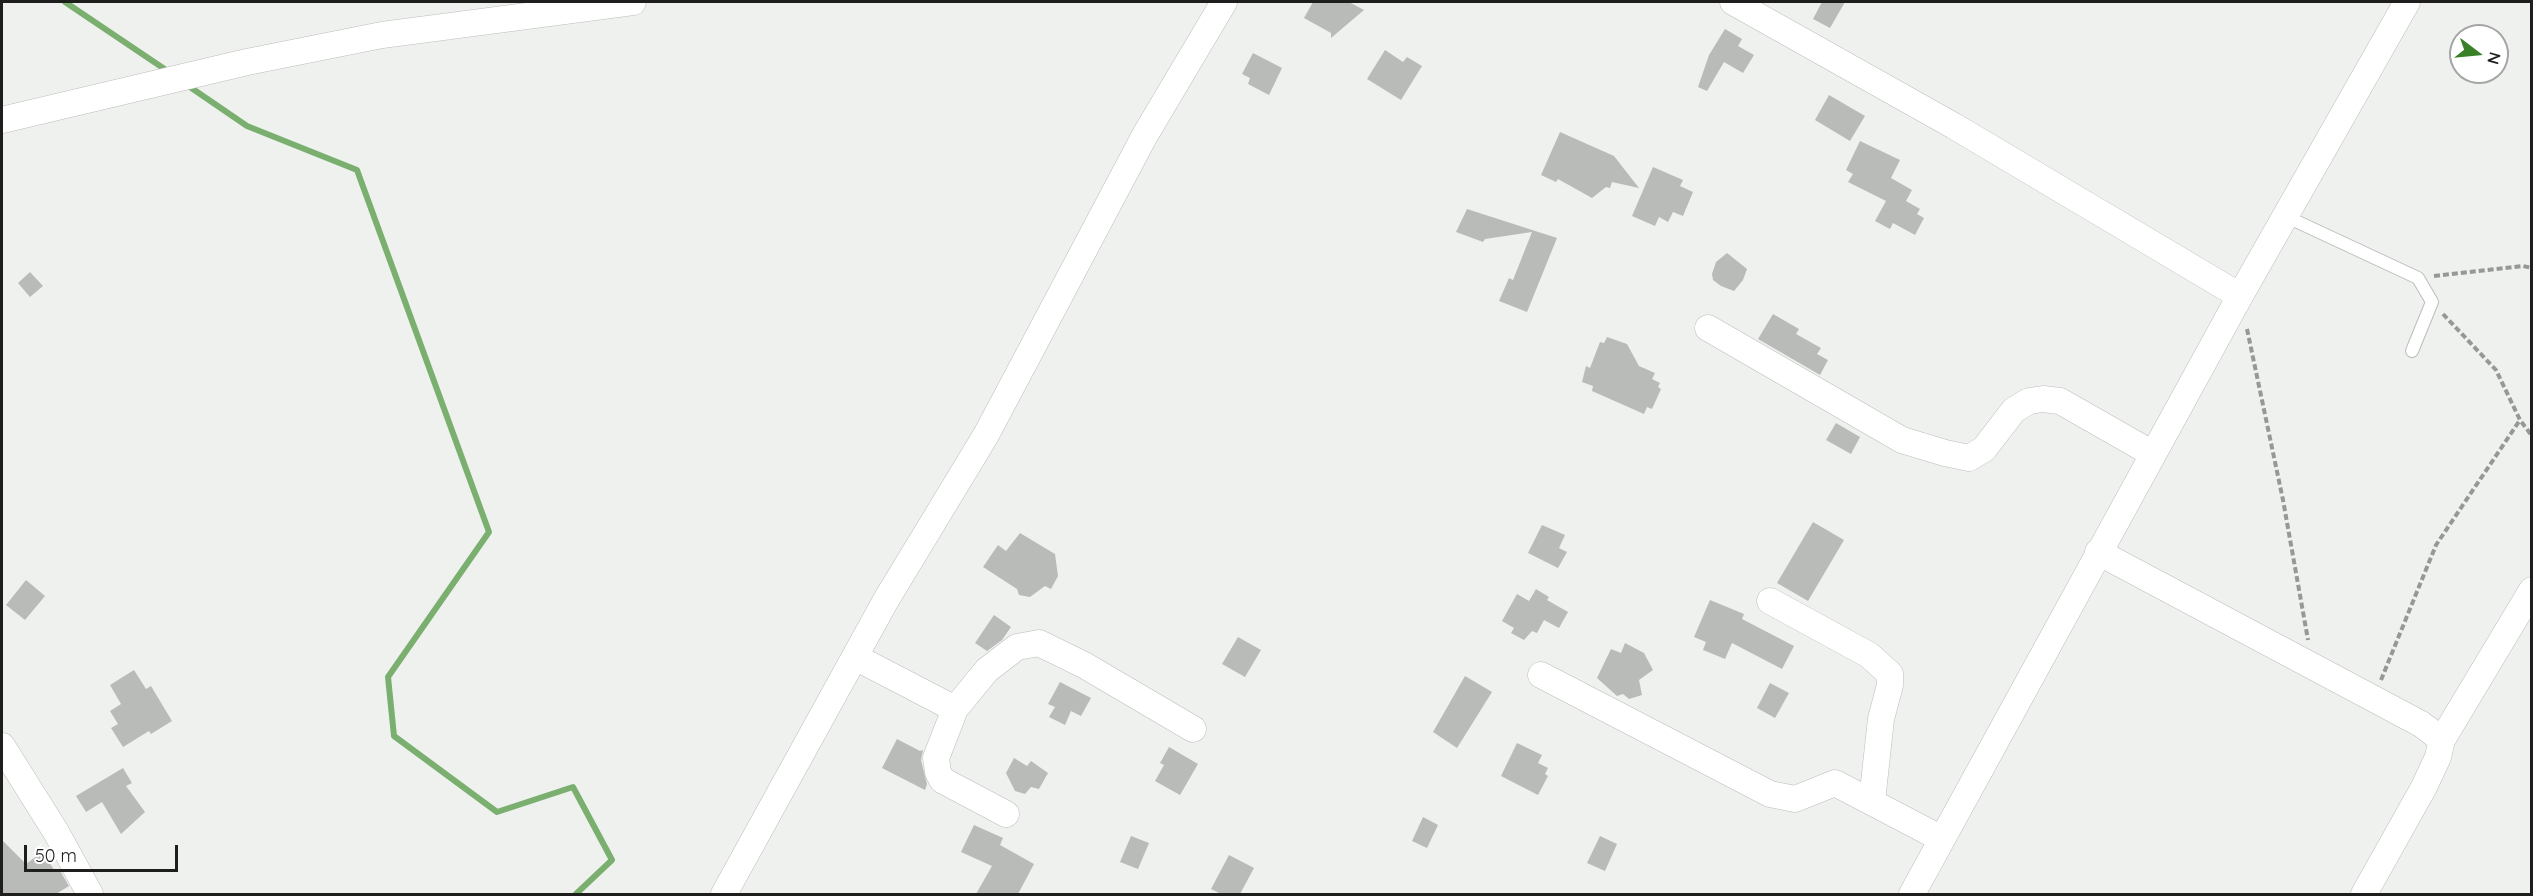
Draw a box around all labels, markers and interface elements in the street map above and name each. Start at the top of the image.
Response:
north arrow [2449,24,2509,84]
text: N [2483,50,2506,67]
scale bar [27,833,182,871]
text: 50 m [35,844,77,867]

